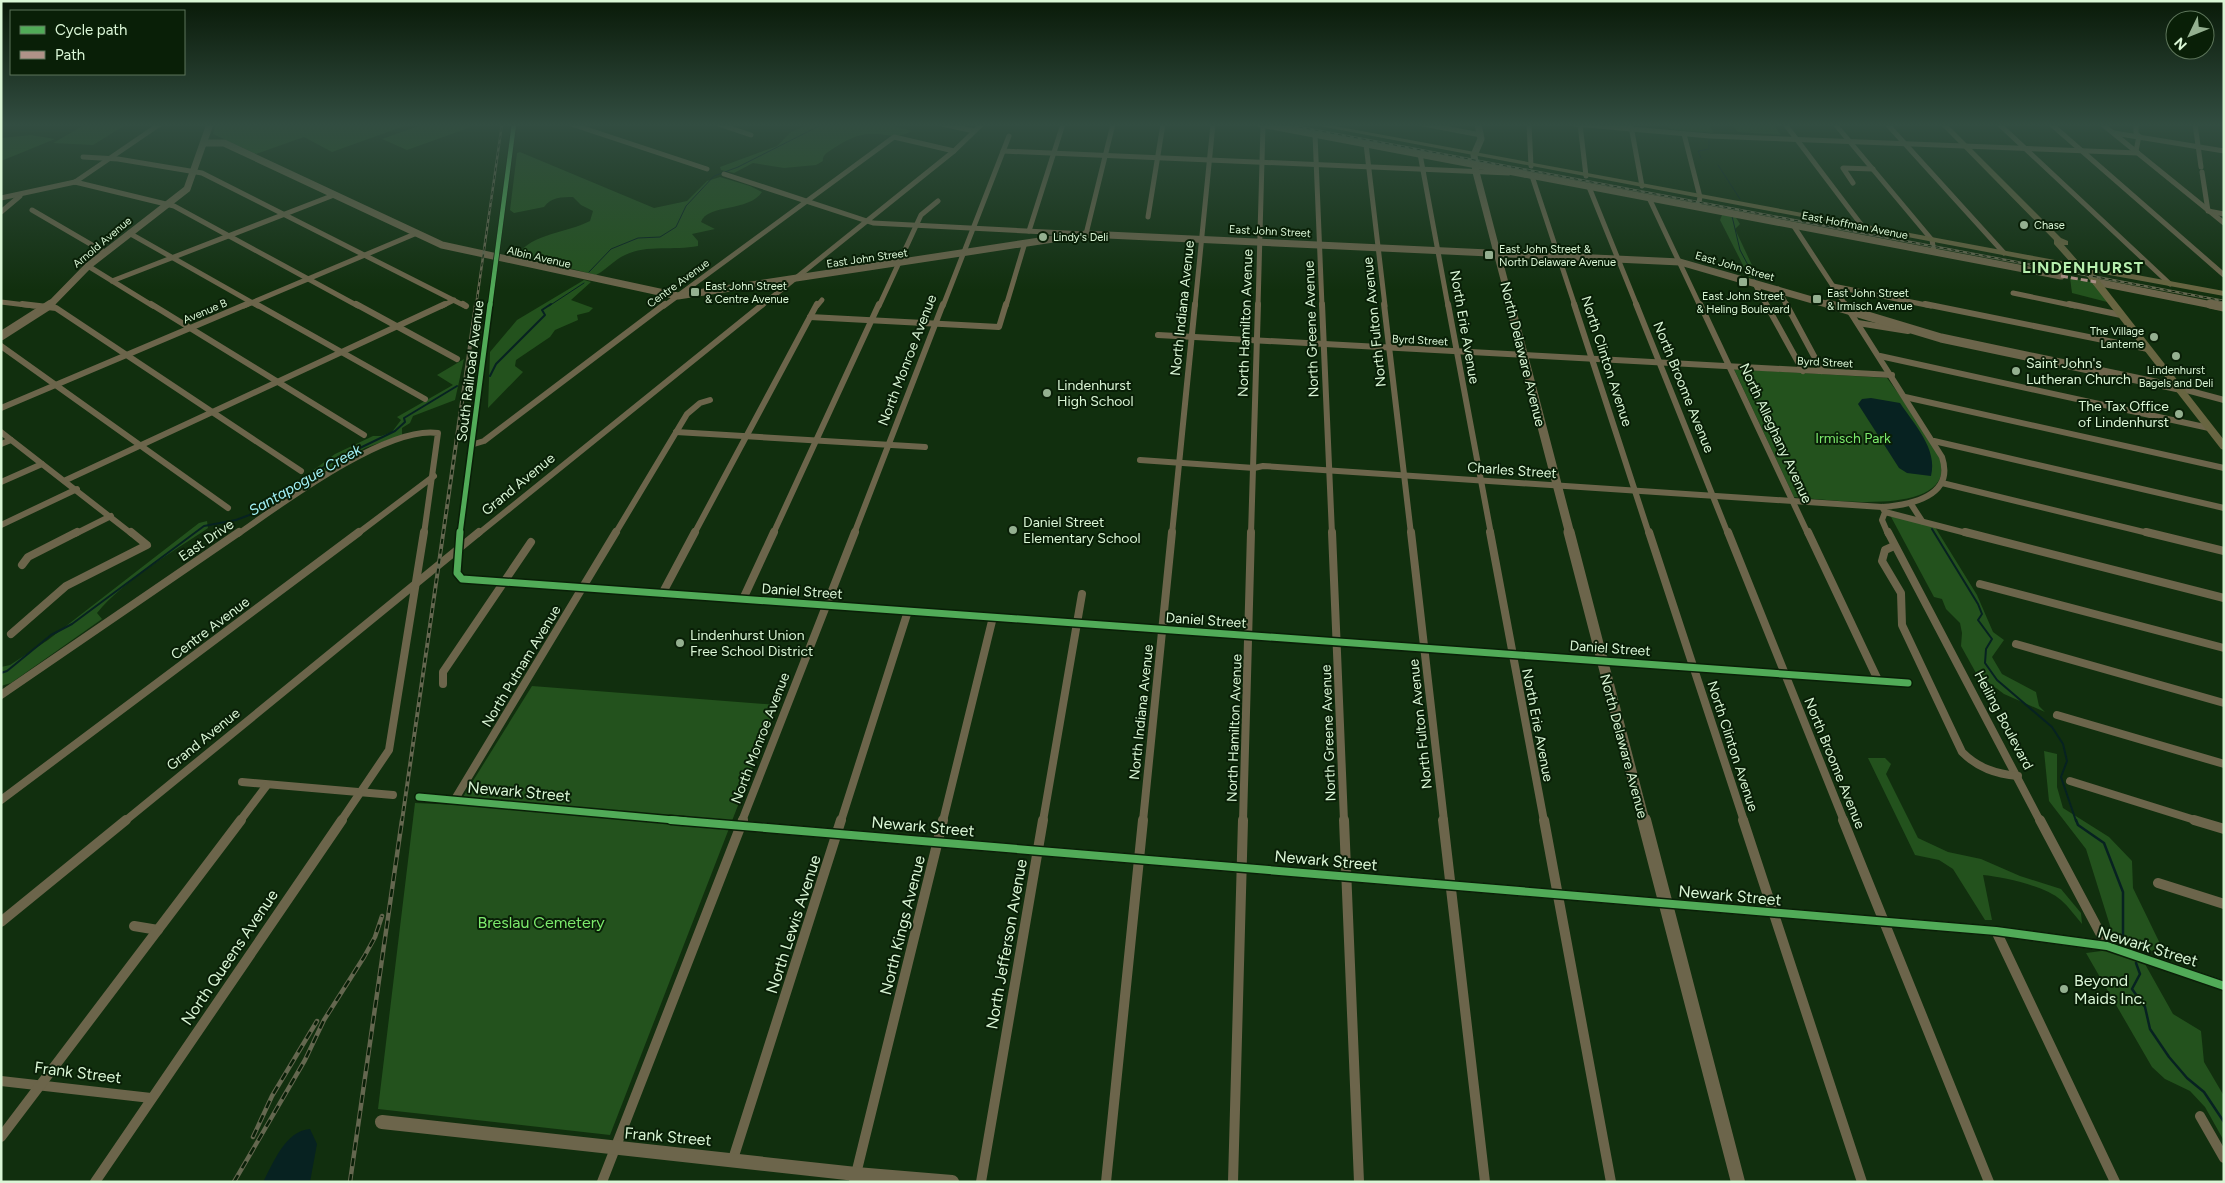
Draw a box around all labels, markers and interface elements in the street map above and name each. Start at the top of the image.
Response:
legend [10,10,185,75]
north arrow [2165,10,2215,60]
text: Cycle path [55,21,127,39]
text: N [2171,34,2191,53]
text: Path [55,46,85,64]
street label: East Hoffman Avenue [1801,209,1909,242]
street label: Arnold Avenue [70,214,134,271]
marker: Chase [2018,219,2030,231]
place label: Chase [2034,219,2065,232]
street label: East John Street [1229,223,1311,240]
marker: Lindy's Deli [1037,231,1049,243]
place label: Lindy's Deli [1053,231,1108,244]
street label: North Indiana Avenue [1167,239,1198,377]
place label: East John Street & North Delaware Avenue [1499,243,1616,269]
street label: Albin Avenue [506,244,572,271]
street label: East John Street [826,246,909,271]
street label: North Hamilton Avenue [1234,248,1257,397]
marker: East John Street & North Delaware Avenue [1483,249,1495,261]
street label: East John Street [1694,249,1776,284]
street label: Centre Avenue [645,256,712,310]
street label: North Fulton Avenue [1359,256,1390,388]
district label: LINDENHURST [2022,258,2144,277]
street label: North Greene Avenue [1301,260,1322,398]
street label: North Erie Avenue [1446,269,1483,386]
marker: East John Street & Heling Boulevard [1737,276,1749,288]
place label: East John Street & Centre Avenue [705,280,789,306]
street label: North Delaware Avenue [1496,280,1549,429]
marker: East John Street & Centre Avenue [689,286,701,298]
place label: East John Street & Irmisch Avenue [1827,287,1913,313]
place label: East John Street & Heling Boulevard [1696,290,1790,316]
street label: North Monroe Avenue [875,292,940,428]
marker: East John Street & Irmisch Avenue [1811,293,1823,305]
street label: North Clinton Avenue [1577,294,1636,429]
street label: Avenue B [181,296,229,327]
street label: South Railroad Avenue [453,299,488,443]
street label: North Broome Avenue [1649,319,1718,456]
place label: The Village Lanterne [2090,325,2144,351]
marker: The Village Lanterne [2148,331,2160,343]
street label: Byrd Street [1392,333,1448,348]
marker: Lindenhurst Bagels and Deli [2170,350,2182,362]
street label: Byrd Street [1797,355,1853,370]
place label: Saint John's Lutheran Church [2026,355,2131,388]
street label: North Alleghany Avenue [1736,360,1816,506]
place label: Lindenhurst Bagels and Deli [2139,364,2213,390]
marker: Saint John's Lutheran Church [2010,365,2022,377]
place label: Lindenhurst High School [1057,377,1134,410]
marker: Lindenhurst High School [1041,387,1053,399]
place label: The Tax Office of Lindenhurst [2078,398,2169,431]
marker: The Tax Office of Lindenhurst [2173,408,2185,420]
park label: Irmisch Park [1815,430,1891,447]
water label: Santapogue Creek [245,440,365,520]
street label: Grand Avenue [478,449,559,519]
street label: Charles Street [1467,459,1557,482]
place label: Daniel Street Elementary School [1023,514,1141,547]
street label: East Drive [175,516,237,565]
marker: Daniel Street Elementary School [1007,524,1019,536]
street label: Daniel Street [761,580,843,603]
street label: Centre Avenue [168,593,253,663]
street label: North Putnam Avenue [478,602,565,730]
street label: Daniel Street [1165,609,1247,632]
place label: Lindenhurst Union Free School District [690,627,813,660]
marker: Lindenhurst Union Free School District [674,637,686,649]
street label: Daniel Street [1569,637,1651,660]
street label: North Indiana Avenue [1126,643,1157,781]
street label: North Hamilton Avenue [1223,653,1246,802]
street label: North Fulton Avenue [1405,658,1436,790]
street label: North Greene Avenue [1318,664,1339,802]
street label: North Erie Avenue [1518,667,1557,783]
street label: Heiling Boulevard [1970,668,2037,773]
street label: North Monroe Avenue [728,670,793,806]
street label: North Delaware Avenue [1596,672,1651,821]
street label: North Clinton Avenue [1703,679,1762,814]
street label: North Broome Avenue [1800,695,1869,832]
street label: Grand Avenue [163,704,244,774]
street label: Newark Street [467,778,571,805]
street label: Newark Street [871,813,975,840]
street label: Newark Street [1274,847,1378,874]
street label: North Lewis Avenue [762,852,825,996]
street label: North Kings Avenue [876,853,929,997]
street label: North Jefferson Avenue [982,857,1031,1031]
street label: Newark Street [1678,882,1782,909]
street label: North Queens Avenue [177,886,282,1029]
park label: Breslau Cemetery [477,913,605,932]
street label: Newark Street [2096,922,2200,971]
place label: Beyond Maids Inc. [2074,971,2145,1008]
marker: Beyond Maids Inc. [2058,983,2070,995]
street label: Frank Street [33,1058,123,1087]
street label: Frank Street [624,1123,712,1150]

